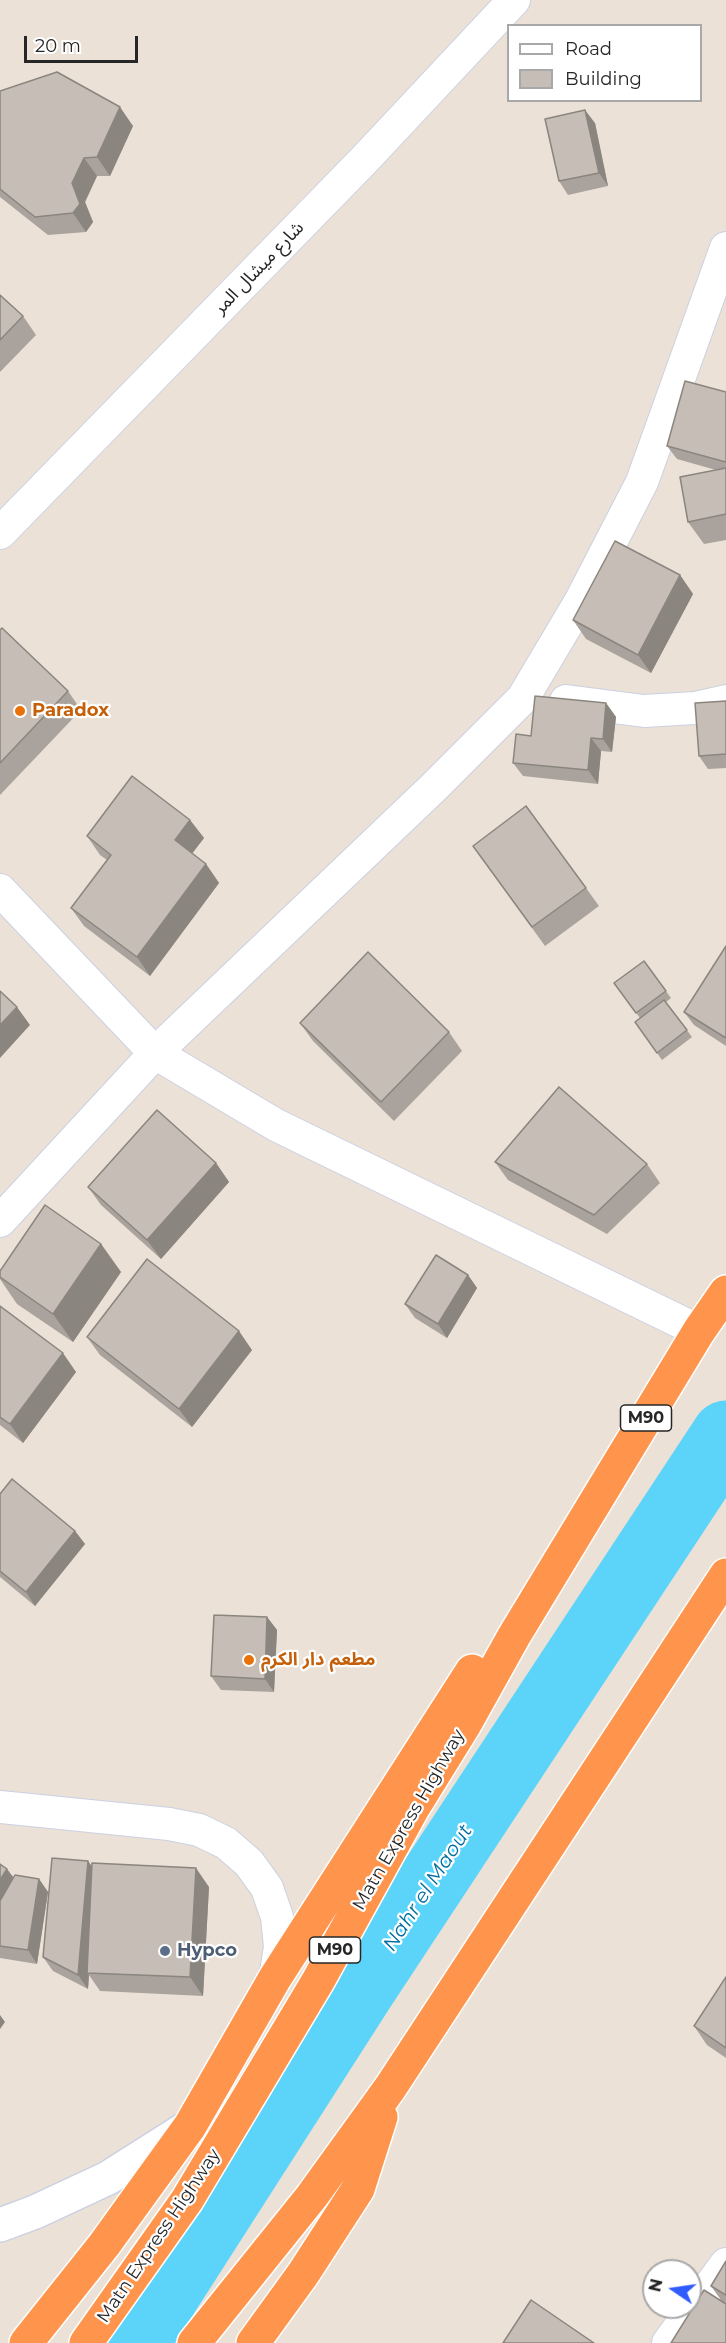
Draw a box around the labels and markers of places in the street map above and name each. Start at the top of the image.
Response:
place label: Paradox [32,700,109,722]
marker: Paradox [13,704,27,718]
place label: مطعم دار الكرم [261,1649,375,1671]
marker: مطعم دار الكرم [242,1653,256,1667]
place label: Hypco [177,1940,237,1962]
marker: Hypco [158,1944,172,1958]

